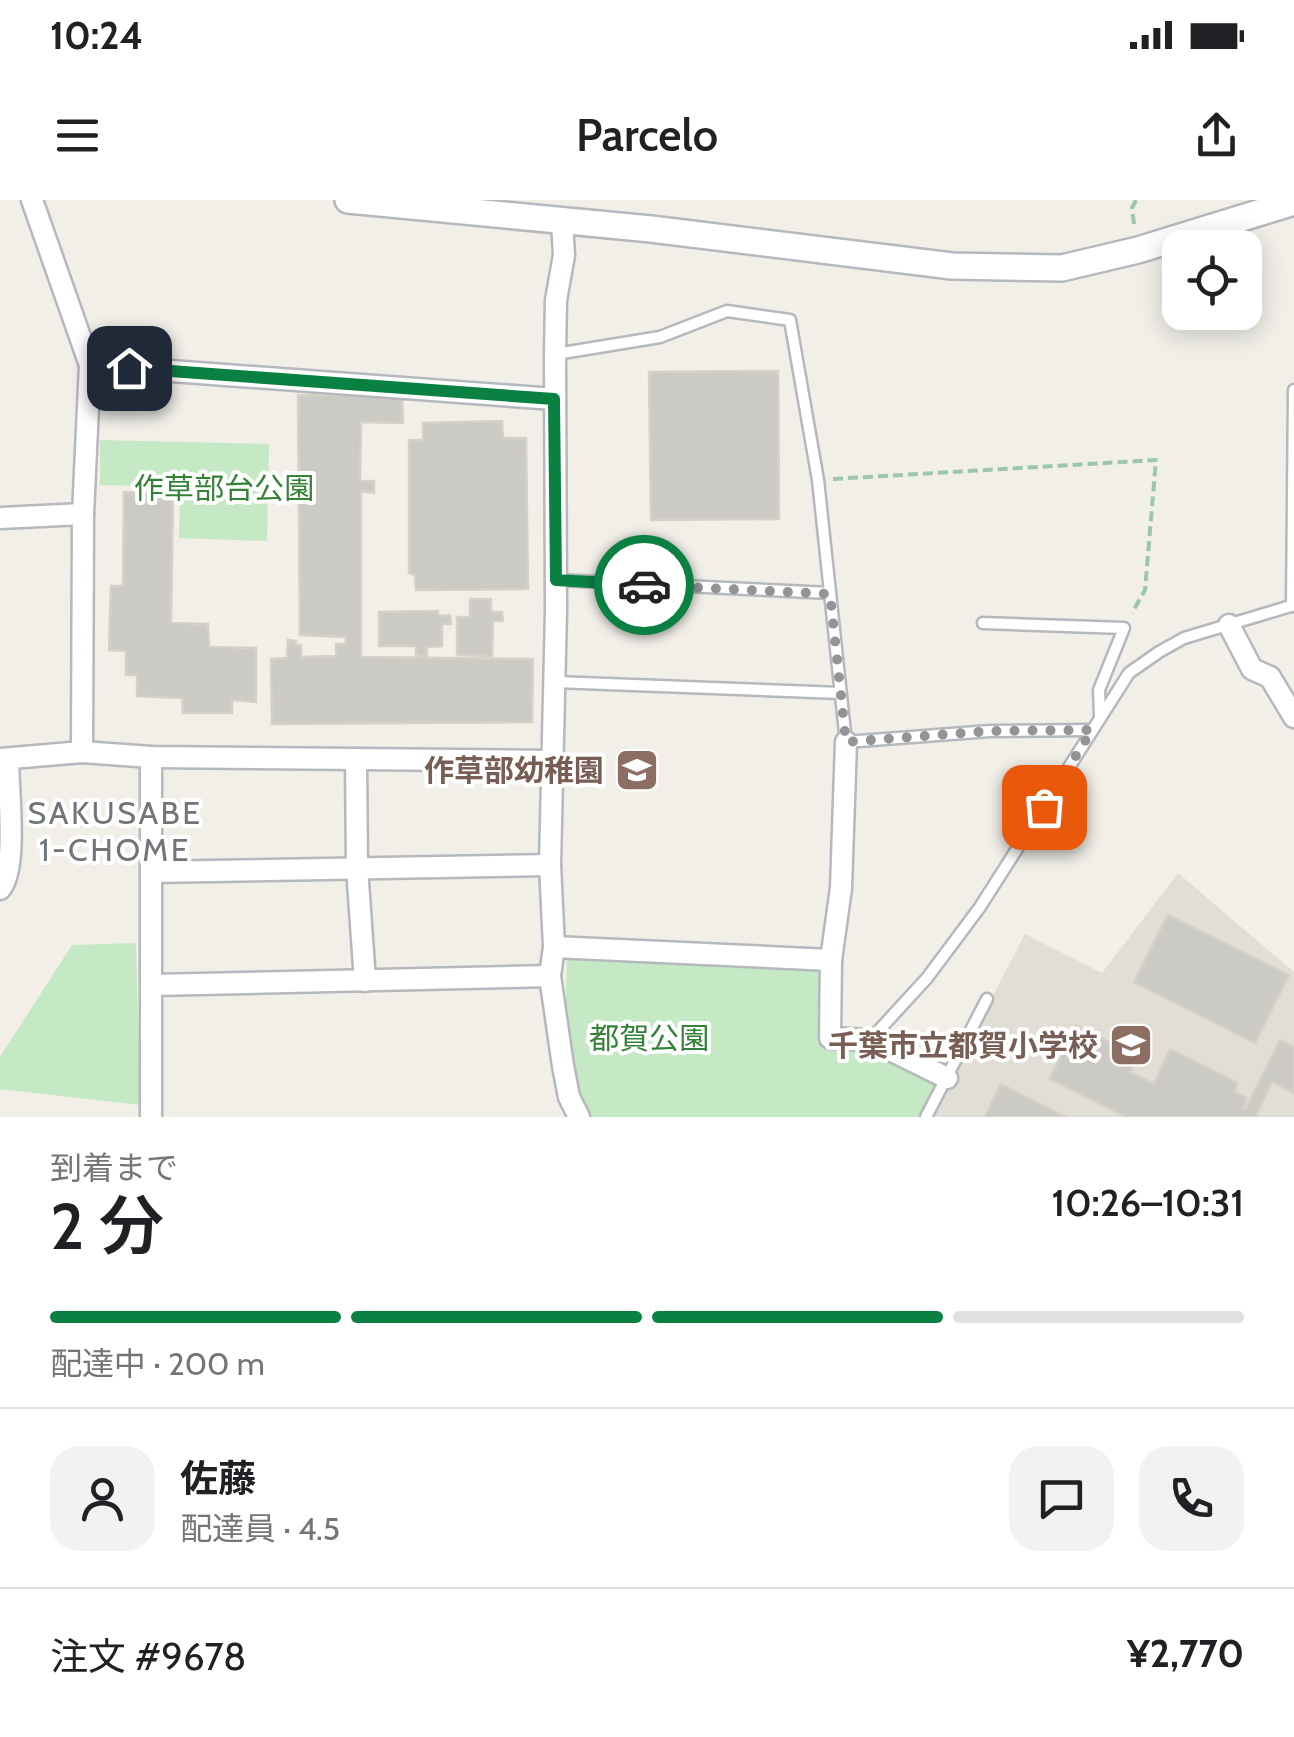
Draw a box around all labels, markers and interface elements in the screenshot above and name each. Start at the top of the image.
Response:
text: 10:24 [50,12,143,59]
icon: menu [50,108,105,163]
text: Parcelo [576,108,718,162]
icon: share [1189,108,1244,163]
map controls [1162,230,1262,330]
button: locate [1162,230,1262,330]
pin [87,326,172,411]
icon: home [102,341,157,396]
park label: 作草部台公園 [134,470,314,507]
courier [594,535,694,635]
icon: car [617,558,672,613]
school or university icon: 作草部幼稚園 [614,747,660,793]
place label: 作草部幼稚園 [424,752,604,789]
pin [1002,765,1087,850]
icon: bag [1017,780,1072,835]
district label: SAKUSABE 1-CHOME [28,793,202,869]
park label: 都賀公園 [589,1020,709,1057]
school or university icon: 千葉市立都賀小学校 [1108,1022,1154,1068]
place label: 千葉市立都賀小学校 [828,1027,1098,1064]
text: 到着まで [50,1148,178,1187]
text: 10:26–10:31 [1051,1179,1244,1226]
text: 2 分 [50,1186,164,1265]
text: 配達中 · 200 m [50,1344,265,1383]
button: person [50,1446,155,1551]
button: chat [1009,1446,1114,1551]
button: phone [1139,1446,1244,1551]
text: 佐藤 [180,1455,256,1502]
text: 配達員 · 4.5 [180,1509,340,1548]
text: ¥2,770 [1127,1630,1244,1677]
text: 注文 #9678 [50,1633,246,1680]

